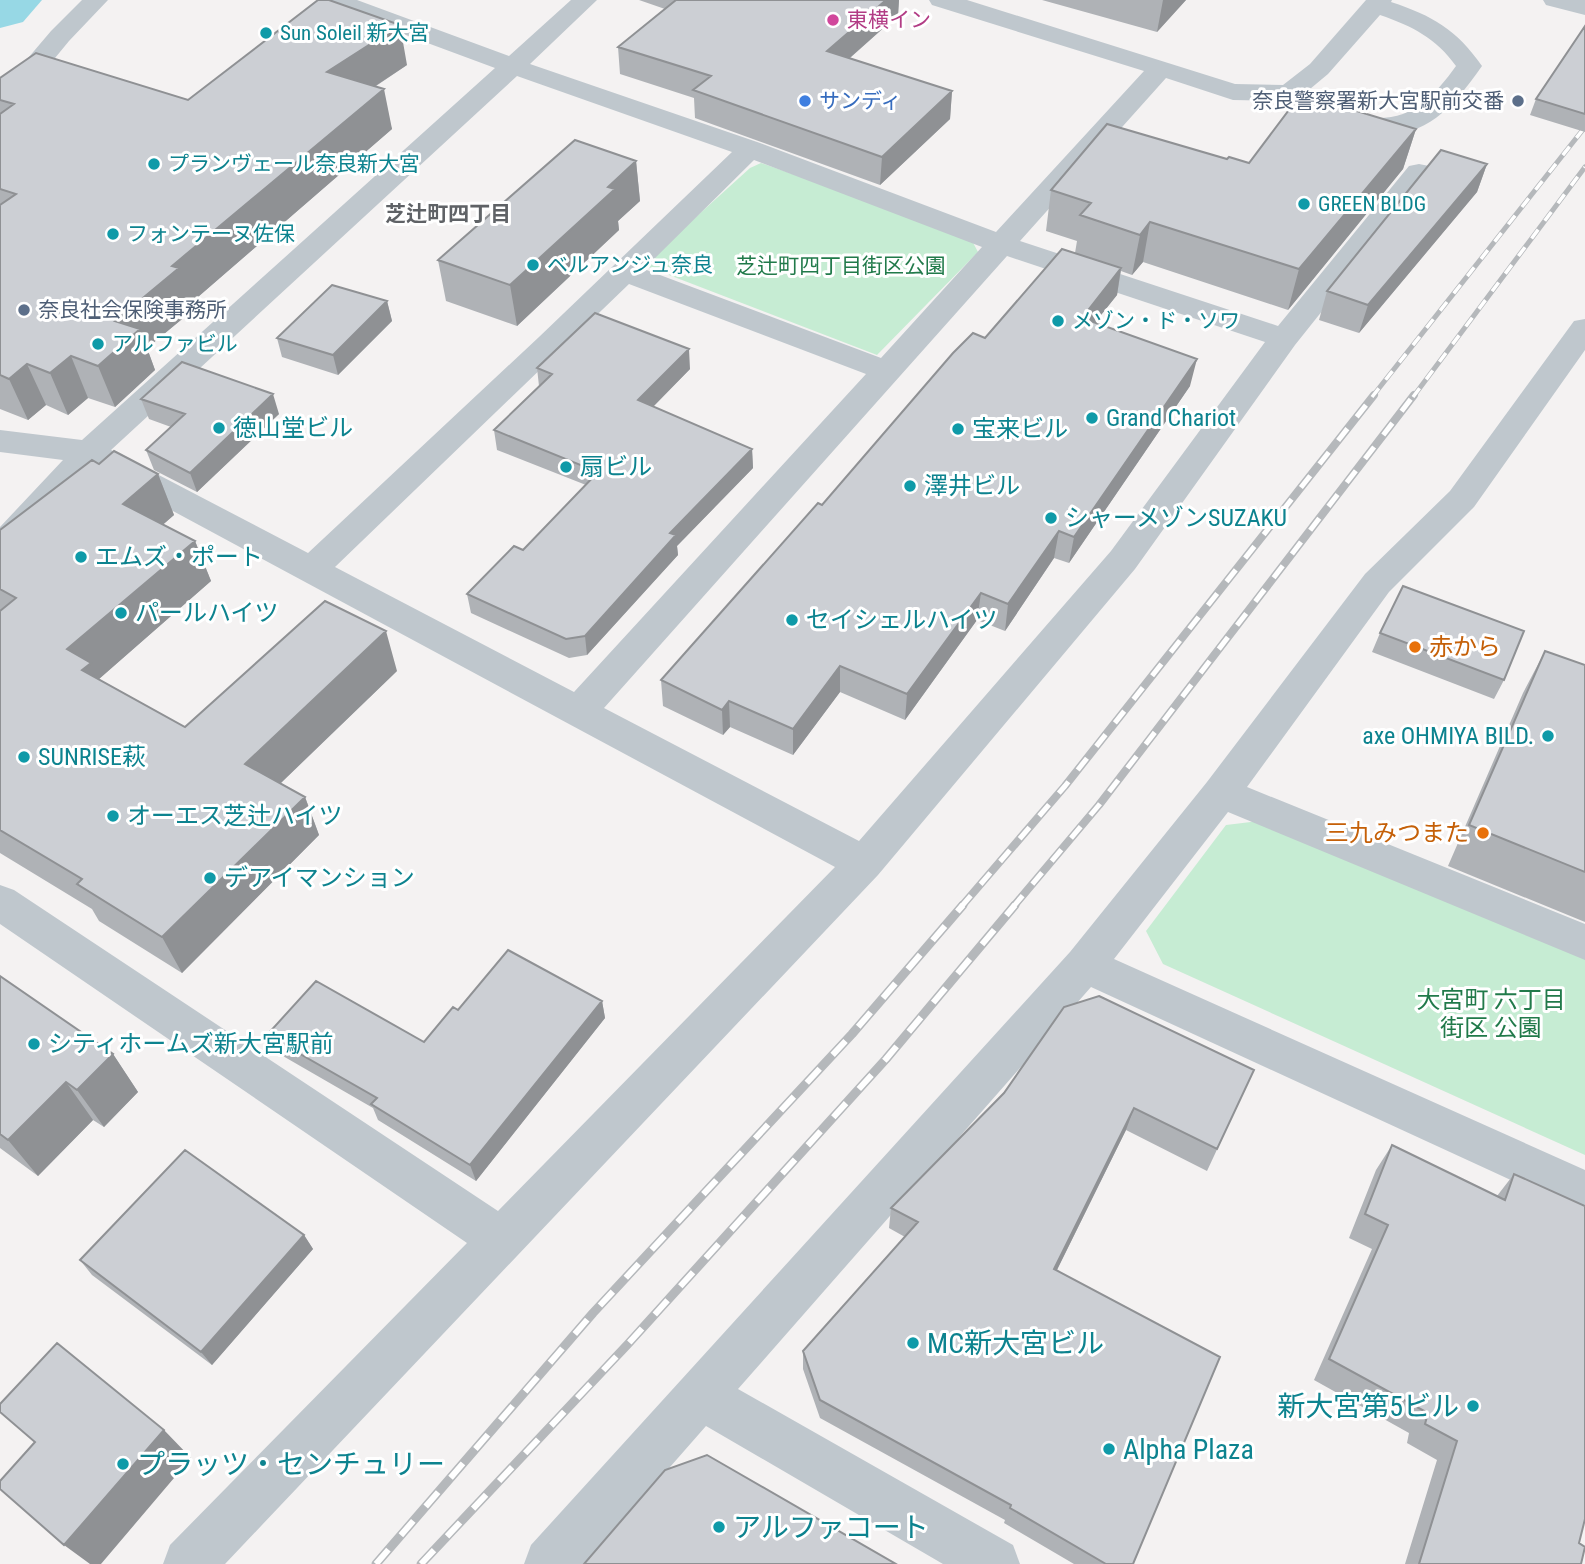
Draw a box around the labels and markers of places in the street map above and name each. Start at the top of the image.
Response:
place label: 東横イン [847,8,931,32]
marker: 東横イン [825,12,841,28]
place label: Sun Soleil 新大宮 [280,21,430,45]
marker: Sun Soleil 新大宮 [258,25,274,41]
place label: サンディ [819,89,902,113]
place label: 奈良警察署新大宮駅前交番 [1252,89,1504,113]
marker: サンディ [797,93,813,109]
marker: 奈良警察署新大宮駅前交番 [1510,93,1526,109]
place label: プランヴェール奈良新大宮 [168,152,420,176]
marker: プランヴェール奈良新大宮 [146,156,162,172]
place label: GREEN BLDG [1318,192,1426,216]
marker: GREEN BLDG [1296,196,1312,212]
place label: フォンテーヌ佐保 [127,222,295,246]
marker: フォンテーヌ佐保 [105,226,121,242]
place label: ベルアンジュ奈良 [547,253,713,277]
marker: ベルアンジュ奈良 [525,257,541,273]
place label: 奈良社会保険事務所 [38,298,227,322]
marker: 奈良社会保険事務所 [16,302,32,318]
place label: メゾン・ド・ソワ [1072,309,1240,333]
marker: メゾン・ド・ソワ [1050,313,1066,329]
place label: アルファビル [112,332,238,356]
marker: アルファビル [90,336,106,352]
place label: Grand Chariot [1106,404,1236,432]
marker: Grand Chariot [1084,410,1100,426]
place label: 徳山堂ビル [233,414,353,442]
place label: 宝来ビル [972,415,1068,443]
marker: 徳山堂ビル [211,420,227,436]
marker: 宝来ビル [950,421,966,437]
place label: 扇ビル [580,453,652,481]
marker: 扇ビル [558,459,574,475]
place label: 澤井ビル [924,472,1020,500]
marker: 澤井ビル [902,478,918,494]
place label: シャーメゾンSUZAKU [1065,504,1287,532]
marker: シャーメゾンSUZAKU [1043,510,1059,526]
place label: エムズ・ポート [95,543,263,571]
marker: エムズ・ポート [73,549,89,565]
place label: パールハイツ [135,599,279,627]
marker: パールハイツ [113,605,129,621]
place label: セイシェルハイツ [806,606,998,634]
marker: セイシェルハイツ [784,612,800,628]
place label: 赤から [1429,633,1501,661]
marker: 赤から [1407,639,1423,655]
place label: axe OHMIYA BILD. [1362,722,1534,750]
marker: axe OHMIYA BILD. [1540,728,1556,744]
place label: SUNRISE萩 [38,743,146,771]
marker: SUNRISE萩 [16,749,32,765]
place label: オーエス芝辻ハイツ [127,802,343,830]
marker: オーエス芝辻ハイツ [105,808,121,824]
place label: 三九みつまた [1325,819,1469,847]
marker: 三九みつまた [1475,825,1491,841]
place label: デアイマンション [224,864,415,892]
marker: デアイマンション [202,870,218,886]
place label: シティホームズ新大宮駅前 [48,1030,334,1058]
marker: シティホームズ新大宮駅前 [26,1036,42,1052]
place label: MC新大宮ビル [927,1327,1104,1360]
marker: MC新大宮ビル [905,1335,921,1351]
place label: 新大宮第5ビル [1277,1390,1459,1423]
marker: 新大宮第5ビル [1465,1398,1481,1414]
place label: Alpha Plaza [1123,1433,1254,1466]
marker: Alpha Plaza [1101,1441,1117,1457]
place label: プラッツ・センチュリー [137,1448,445,1481]
marker: プラッツ・センチュリー [115,1456,131,1472]
place label: アルファコート [733,1511,929,1544]
marker: アルファコート [711,1519,727,1535]

